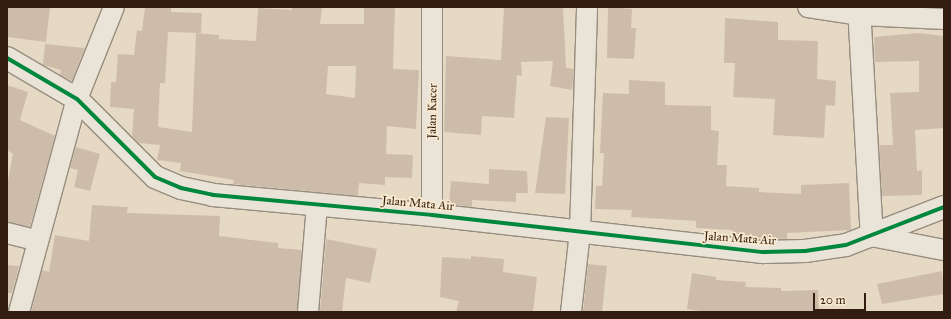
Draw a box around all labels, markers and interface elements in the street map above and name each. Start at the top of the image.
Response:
street label: Jalan Kacer [425,83,441,139]
street label: Jalan Mata Air [381,194,455,214]
street label: Jalan Mata Air [703,229,777,249]
scale bar [815,285,868,311]
text: 20 m [820,293,846,307]

